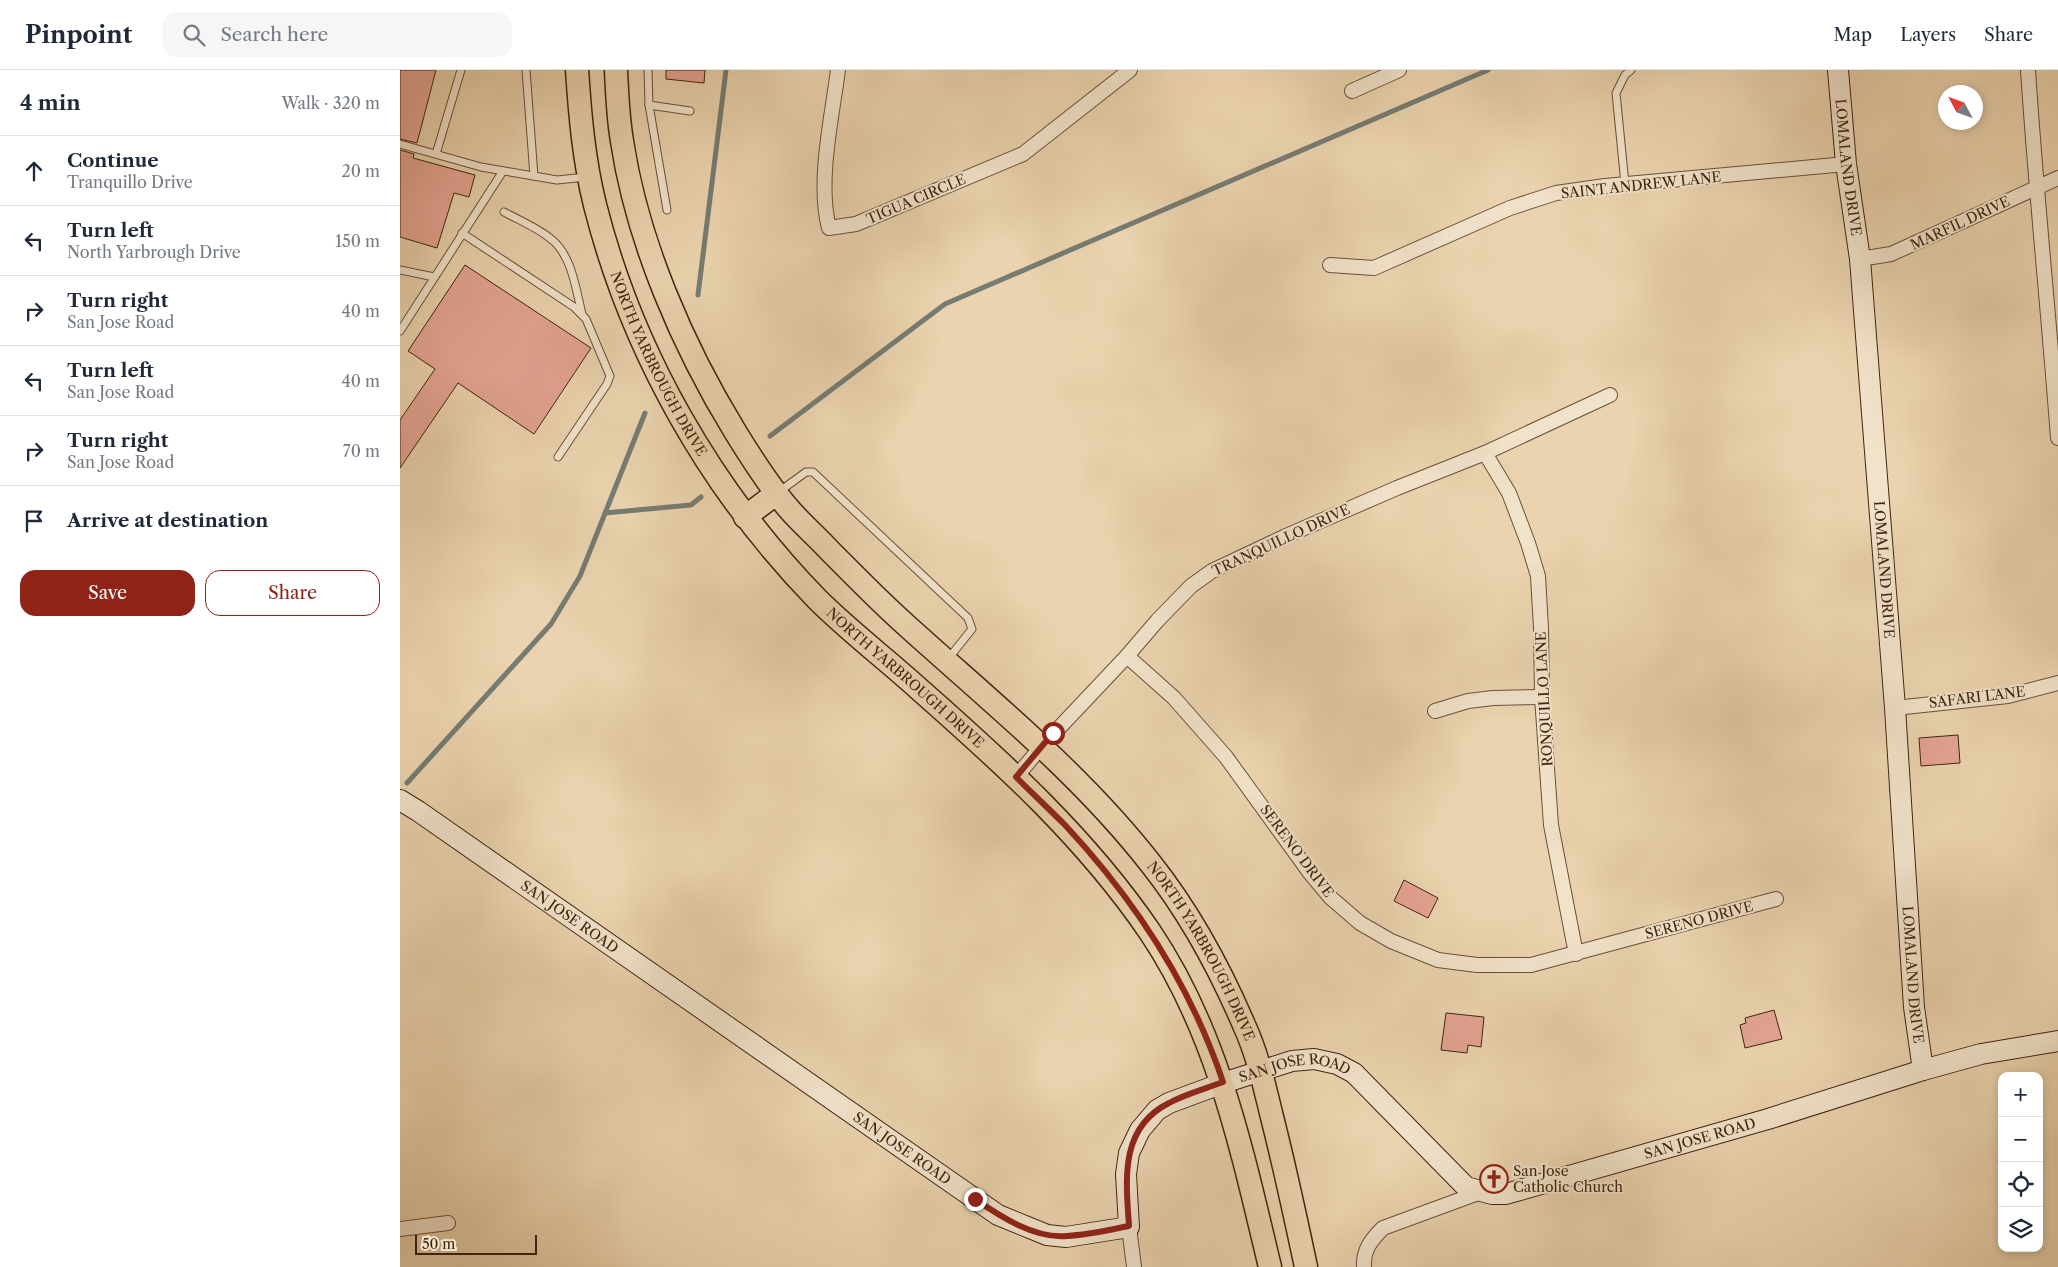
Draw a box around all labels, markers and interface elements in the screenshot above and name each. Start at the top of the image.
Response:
search box [162,12,512,57]
text: Pinpoint [25,20,132,49]
icon: search [180,21,208,49]
text: Search here [220,23,328,46]
text: Map [1834,24,1872,46]
text: Layers [1900,24,1956,46]
text: Share [1984,24,2033,46]
north arrow [1938,85,1983,130]
text: 4 min [20,90,81,115]
text: Walk · 320 m [281,93,380,113]
street label: LOMALAND DRIVE [1831,98,1865,237]
text: Continue [67,149,159,172]
icon: ahead [20,157,48,185]
text: 20 m [341,161,380,181]
street label: SAINT ANDREW LANE [1560,168,1722,202]
street label: TIGUA CIRCLE [863,170,969,228]
text: Tranquillo Drive [67,172,193,192]
street label: MARFIL DRIVE [1907,192,2013,254]
text: Turn left [67,219,154,242]
icon: left [20,227,48,255]
text: 150 m [335,231,380,251]
text: North Yarbrough Drive [67,242,241,262]
street label: NORTH YARBROUGH DRIVE [606,269,711,460]
text: Turn right [67,289,168,312]
icon: right [20,297,48,325]
text: 40 m [341,301,380,321]
text: San Jose Road [67,312,174,332]
text: Turn left [67,359,154,382]
icon: left [20,367,48,395]
text: 40 m [341,371,380,391]
text: San Jose Road [67,382,174,402]
text: Turn right [67,429,168,452]
icon: right [20,437,48,465]
text: 70 m [343,441,380,461]
text: San Jose Road [67,452,174,472]
street label: TRANQUILLO DRIVE [1209,500,1353,580]
street label: LOMALAND DRIVE [1870,500,1899,639]
icon: arrive [20,507,48,535]
text: Arrive at destination [67,509,268,532]
button: Save [20,570,195,616]
button: Share [205,570,380,616]
street label: NORTH YARBROUGH DRIVE [823,604,988,752]
street label: RONQUILLO LANE [1531,631,1557,767]
street label: SAFARI LANE [1928,682,2026,712]
route start [1042,722,1065,745]
street label: SERENO DRIVE [1256,801,1338,901]
street label: NORTH YARBROUGH DRIVE [1143,858,1259,1043]
street label: SAN JOSE ROAD [517,876,622,957]
street label: SERENO DRIVE [1643,897,1755,943]
street label: LOMALAND DRIVE [1899,905,1928,1045]
street label: SAN JOSE ROAD [1237,1050,1354,1086]
map controls [1998,1072,2043,1252]
button: + [1998,1072,2043,1117]
street label: SAN JOSE ROAD [850,1108,954,1188]
street label: SAN JOSE ROAD [1642,1114,1758,1163]
button: − [1998,1117,2043,1162]
place label: San Jose Catholic Church [1513,1162,1623,1196]
button: locate [1998,1162,2043,1207]
church icon: San Jose Catholic Church [1479,1164,1509,1194]
route end [964,1188,987,1211]
button: layers [1998,1207,2043,1252]
scale bar [415,1232,538,1255]
text: 50 m [422,1235,455,1253]

